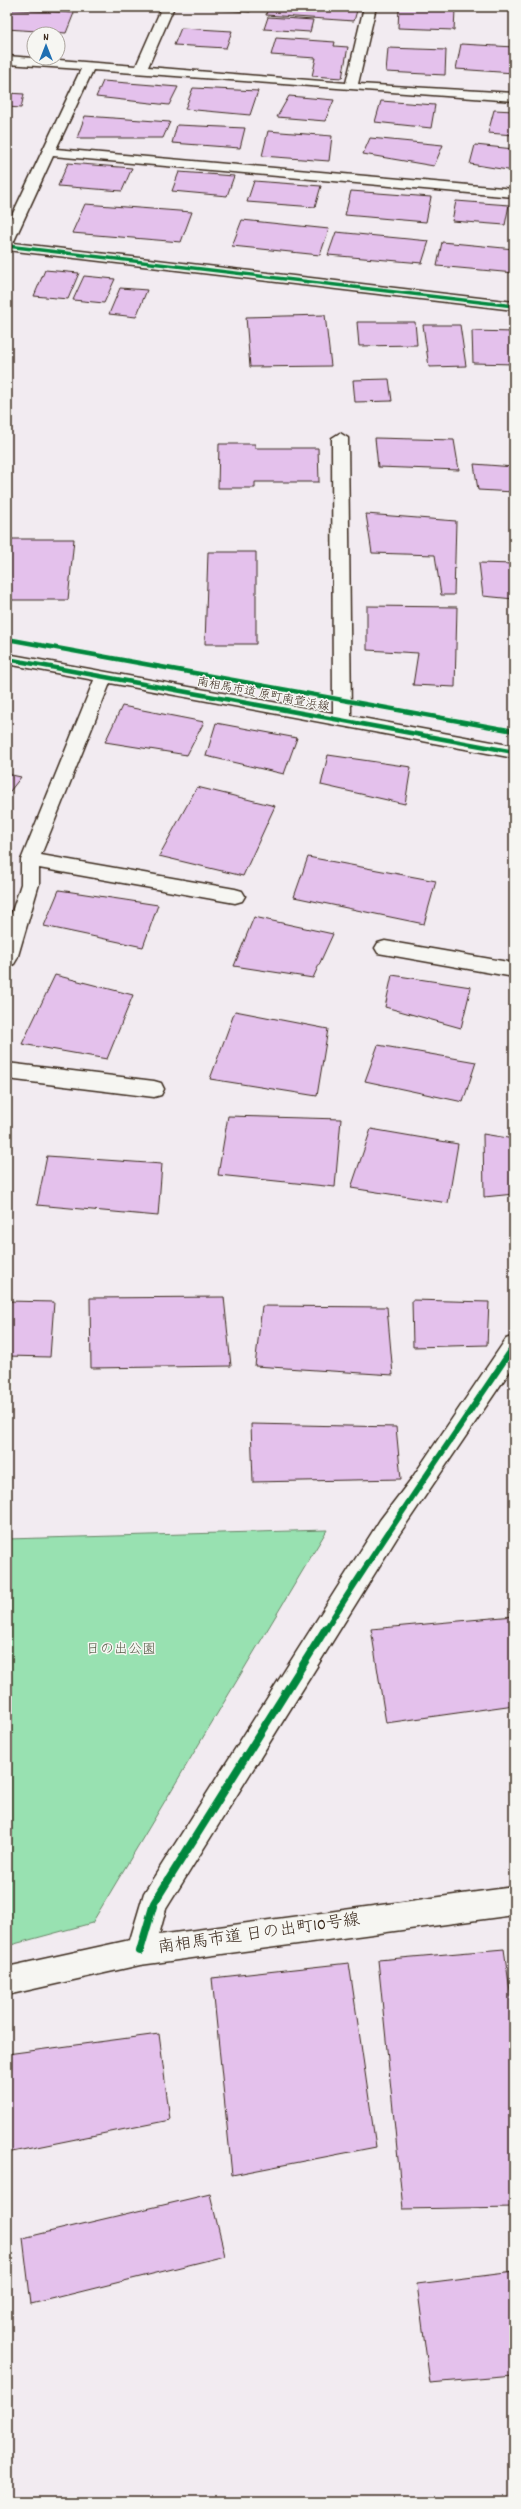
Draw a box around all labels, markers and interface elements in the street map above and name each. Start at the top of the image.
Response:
north arrow [26,26,66,66]
text: N [43,30,49,46]
street label: 南相馬市道 原町南萱浜線 [195,674,331,716]
park label: 日の出公園 [86,1640,156,1660]
street label: 南相馬市道 日の出町10号線 [156,1909,362,1961]

